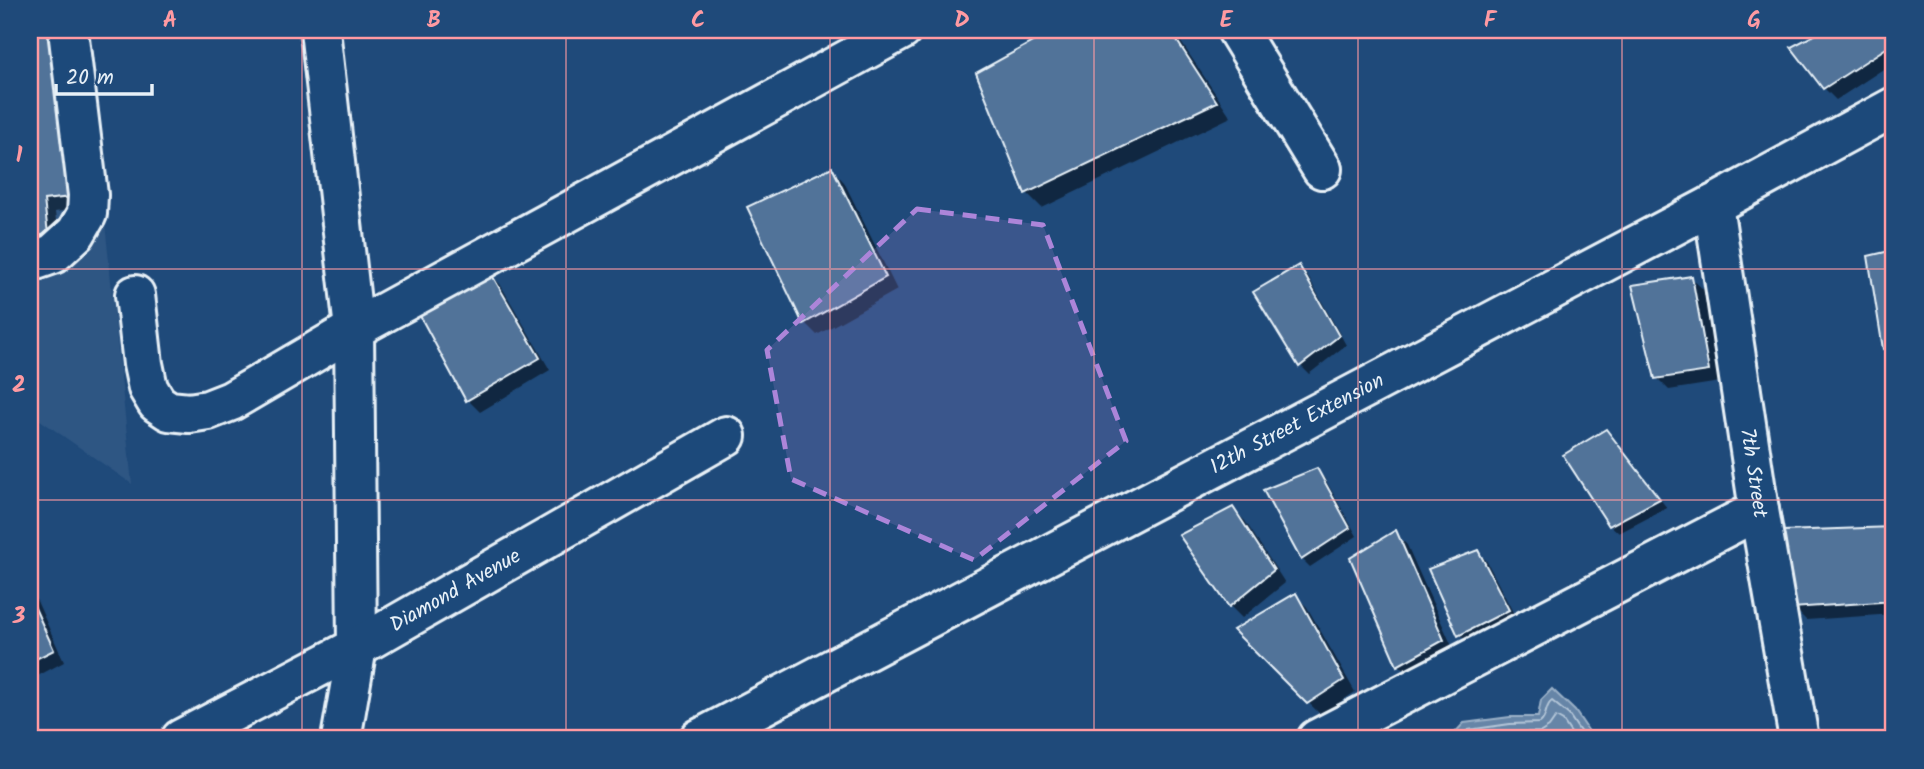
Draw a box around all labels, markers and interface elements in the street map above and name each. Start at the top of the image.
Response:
text: A [163,3,177,39]
text: B [427,3,441,39]
text: C [691,3,705,39]
text: D [954,3,970,39]
text: E [1220,3,1234,39]
text: F [1484,3,1498,39]
text: G [1747,3,1761,39]
scale bar [56,52,152,96]
text: 20 m [66,62,114,95]
text: 1 [16,138,23,174]
street label: 12th Street Extension [1204,364,1390,484]
text: 2 [12,368,26,404]
street label: 7th Street [1730,426,1777,522]
street label: Diamond Avenue [384,540,528,641]
text: 3 [12,599,26,635]

